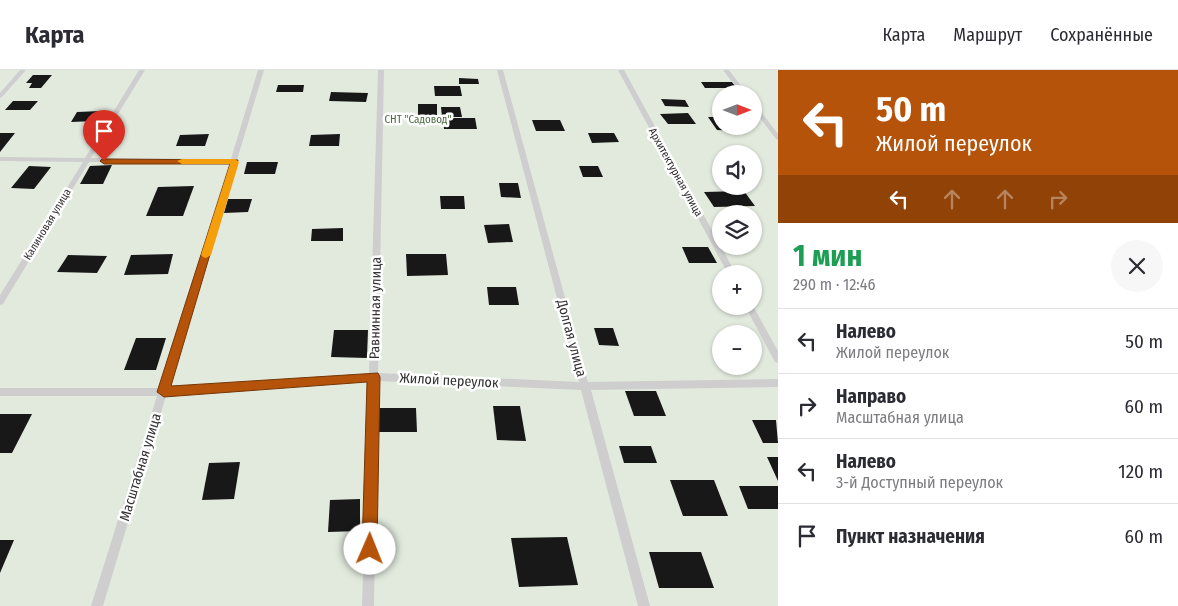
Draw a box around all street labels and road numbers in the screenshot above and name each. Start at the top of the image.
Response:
street label: Архитектурная улица [646,126,705,219]
street label: Калиновая улица [21,186,74,262]
street label: Равнинная улица [366,256,385,359]
street label: Долгая улица [553,297,590,379]
street label: Жилой переулок [399,369,499,392]
street label: Масштабная улица [116,411,165,523]

